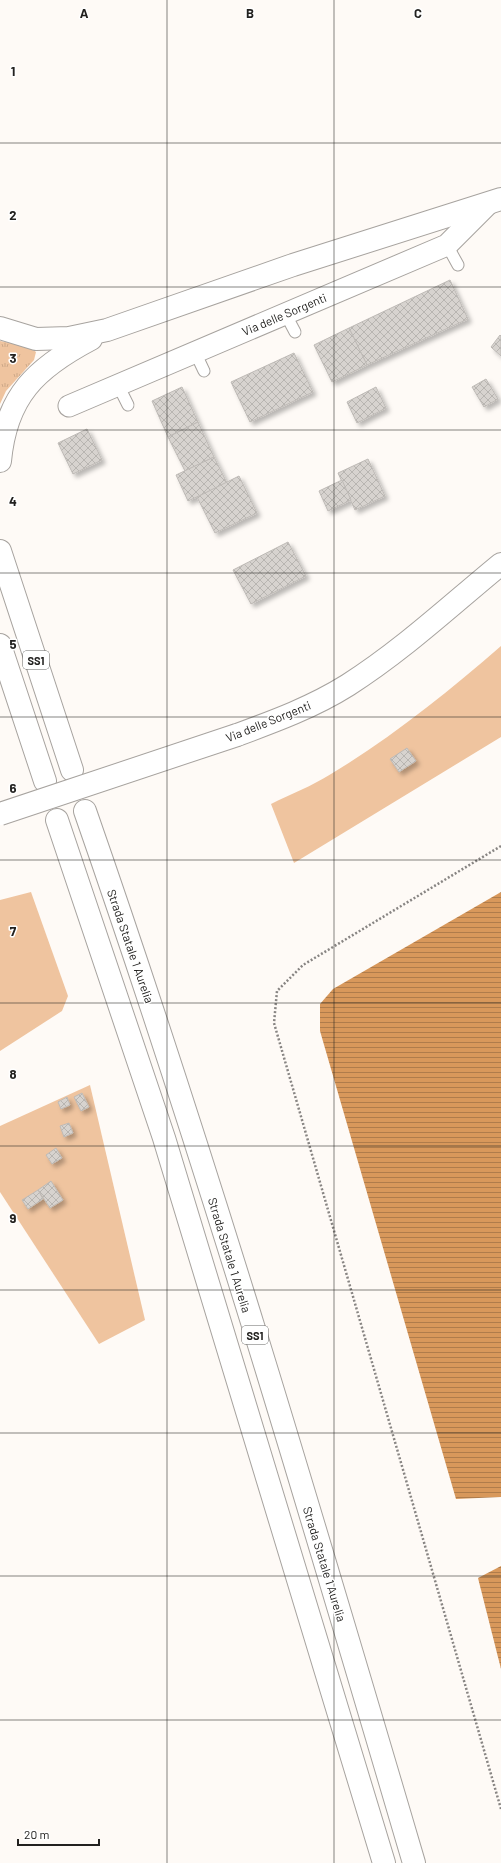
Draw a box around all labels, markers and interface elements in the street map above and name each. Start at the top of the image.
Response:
text: A [80,5,89,21]
text: B [246,5,254,21]
text: C [414,5,422,21]
text: 1 [11,63,15,79]
text: 2 [9,207,17,223]
street label: Via delle Sorgenti [240,290,328,338]
text: 3 [9,350,17,366]
text: 4 [9,493,17,509]
text: 5 [9,636,17,652]
road number: SS1 [23,651,49,669]
street label: Via delle Sorgenti [223,698,313,744]
text: 6 [10,780,17,796]
street label: Strada Statale 1 Aurelia [105,887,157,1005]
text: 7 [10,923,17,939]
text: 8 [9,1066,17,1082]
street label: Strada Statale 1 Aurelia [206,1196,254,1314]
text: 9 [10,1210,17,1226]
road number: SS1 [242,1326,268,1344]
street label: Strada Statale 1 Aurelia [301,1505,349,1623]
scale bar [18,1821,99,1847]
text: 20 m [24,1827,50,1841]

